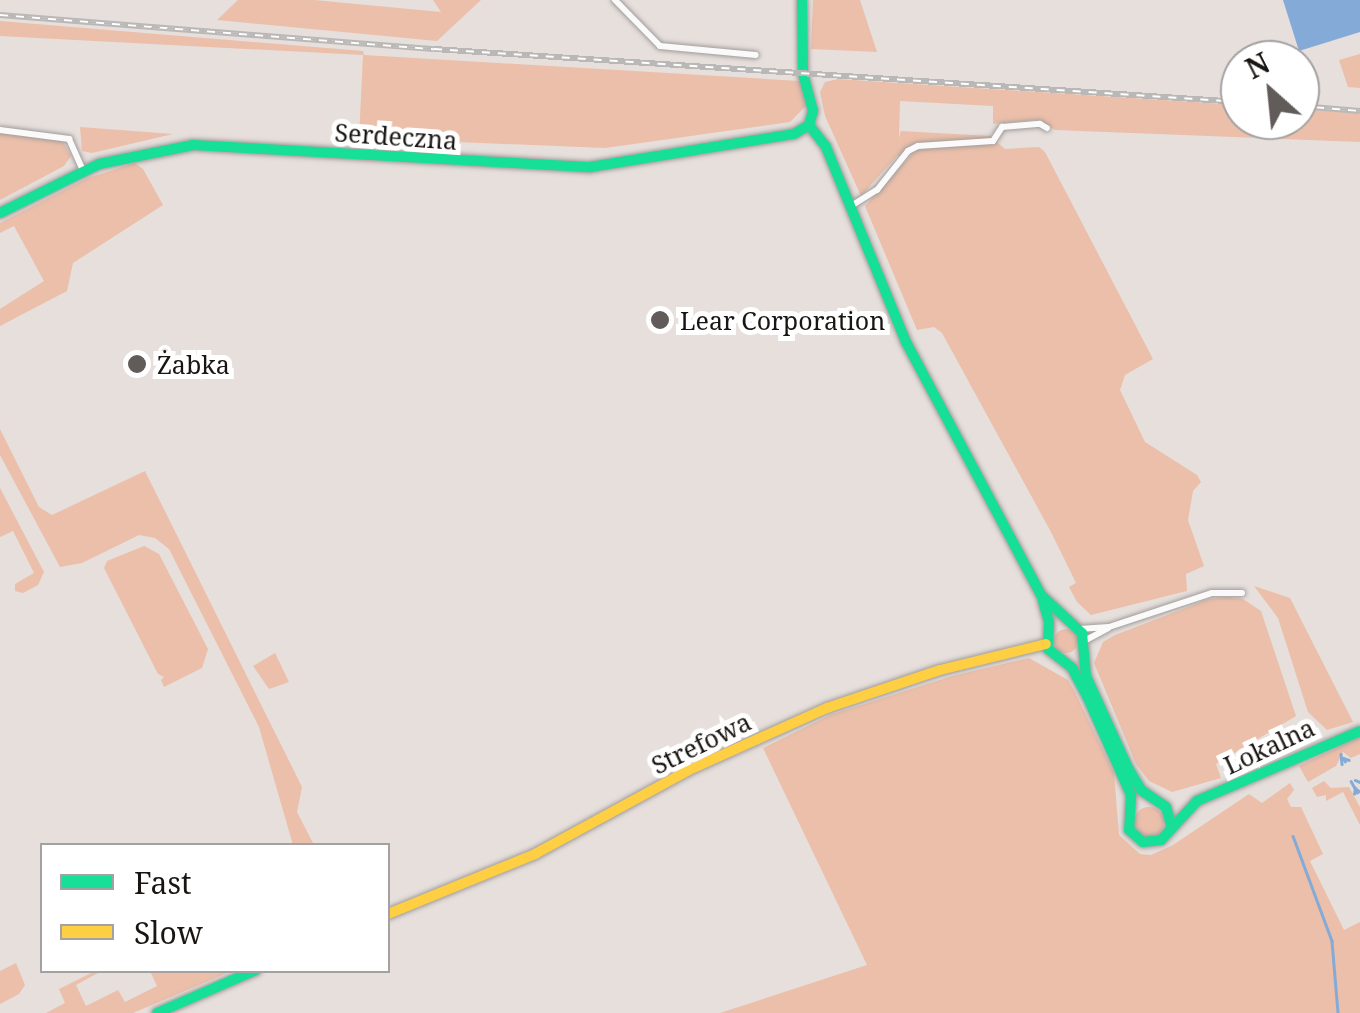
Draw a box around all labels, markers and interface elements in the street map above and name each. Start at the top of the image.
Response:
north arrow [1220,40,1320,140]
text: N [1239,43,1276,87]
street label: Serdeczna [334,117,458,155]
place label: Lear Corporation [680,305,885,335]
marker: Lear Corporation [649,309,671,331]
place label: Żabka [157,349,230,379]
marker: Żabka [126,353,148,375]
street label: Strefowa [646,706,756,780]
street label: Lokalna [1219,712,1319,780]
legend [40,843,390,973]
text: Fast [134,862,191,903]
text: Slow [134,912,203,953]

